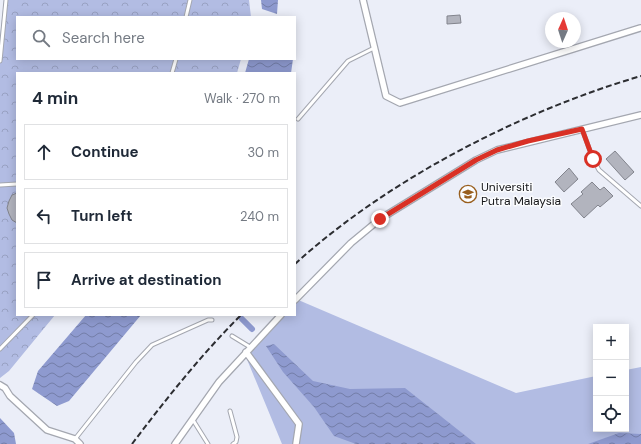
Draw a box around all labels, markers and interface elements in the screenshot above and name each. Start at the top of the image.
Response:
north arrow [545,12,581,48]
search box [16,16,296,60]
icon: search [30,27,52,49]
text: Search here [62,28,145,48]
text: 4 min [32,87,78,109]
text: Walk · 270 m [204,90,280,107]
icon: ahead [33,141,55,163]
text: Continue [71,142,139,162]
text: 30 m [247,144,279,161]
route start [584,150,602,168]
place label: Universiti Putra Malaysia [481,179,561,209]
school or university icon: Universiti Putra Malaysia [458,184,478,204]
icon: left [33,205,55,227]
text: Turn left [71,206,132,226]
text: 240 m [240,208,279,225]
route end [371,210,389,228]
icon: arrive [33,269,55,291]
text: Arrive at destination [71,270,222,290]
map controls [593,324,629,432]
button: + [593,324,629,360]
button: − [593,360,629,396]
button: locate [593,396,629,432]

